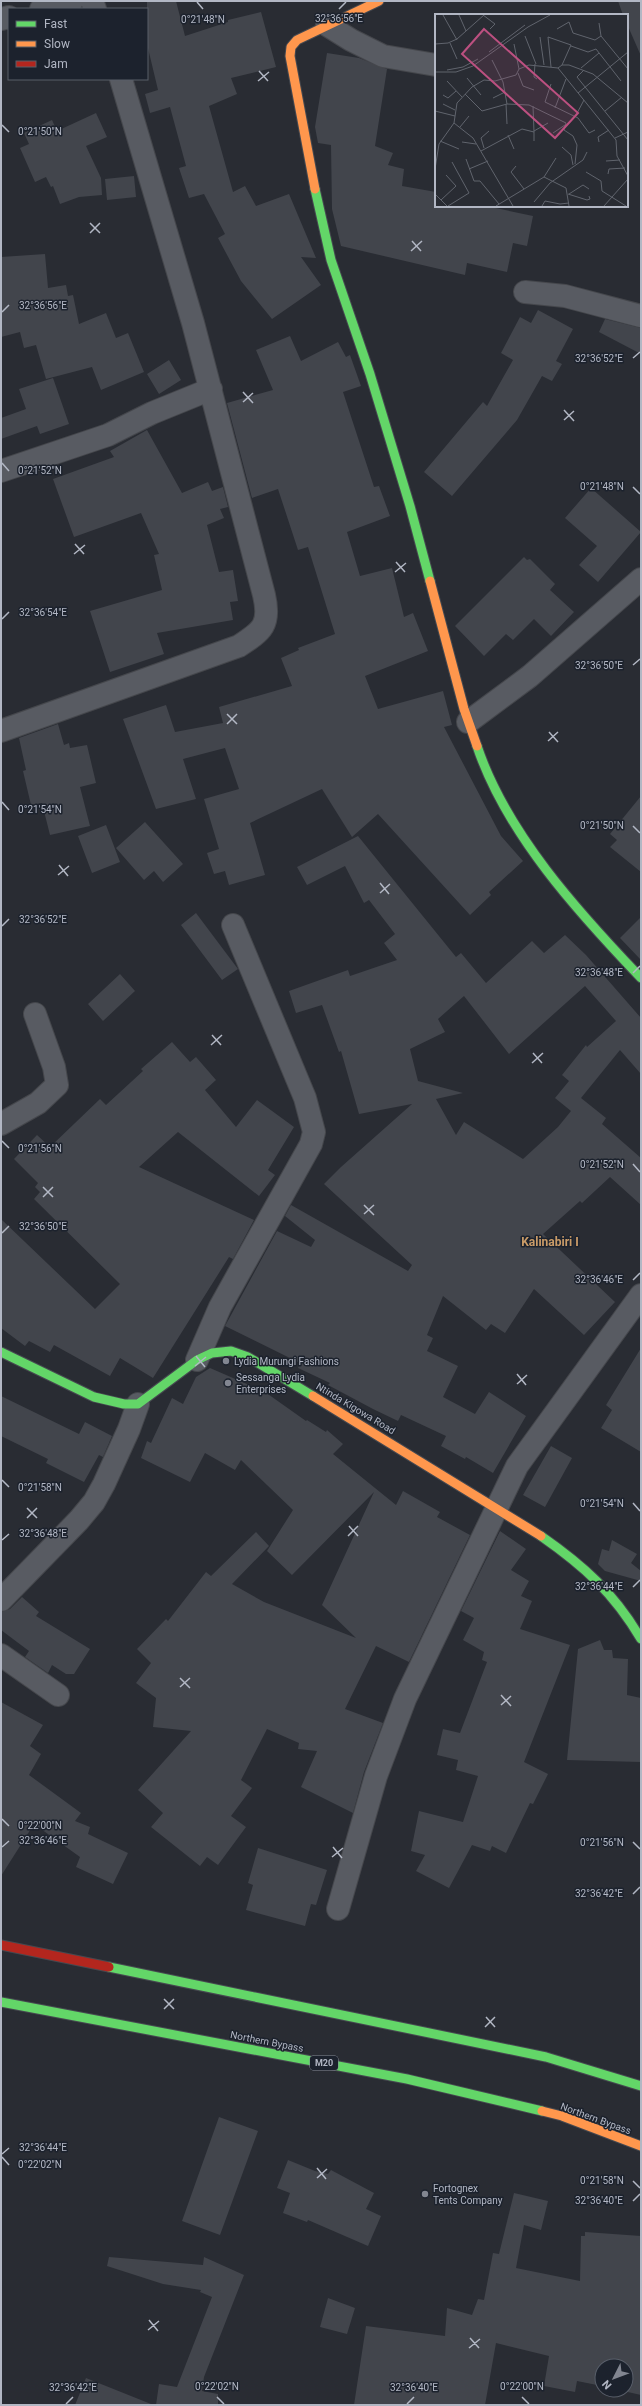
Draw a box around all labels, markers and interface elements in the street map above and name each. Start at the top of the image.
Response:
legend [8,8,148,80]
text: 32°36'56"E [315,13,363,24]
text: 0°21'48"N [181,14,225,25]
inset map [435,14,628,207]
text: Fast [44,17,67,31]
text: Slow [44,37,70,51]
text: Jam [44,57,68,71]
text: 0°21'50"N [18,126,62,137]
text: 32°36'56"E [19,300,67,311]
text: 32°36'52"E [575,353,623,364]
text: 0°21'52"N [18,465,62,476]
text: 0°21'48"N [580,481,624,492]
text: 32°36'54"E [19,607,67,618]
text: 32°36'50"E [575,660,623,671]
text: 0°21'54"N [18,804,62,815]
text: 0°21'50"N [580,820,624,831]
text: 32°36'52"E [19,914,67,925]
text: 32°36'48"E [575,967,623,978]
text: 0°21'56"N [18,1143,62,1154]
text: 0°21'52"N [580,1159,624,1170]
text: 32°36'50"E [19,1221,67,1232]
district label: Kalinabiri I [521,1235,579,1249]
text: 32°36'46"E [575,1274,623,1285]
marker: Lydia Murungi Fashions [221,1356,231,1366]
place label: Lydia Murungi Fashions [234,1356,339,1367]
place label: Sessanga Lydia Enterprises [236,1372,305,1395]
marker: Sessanga Lydia Enterprises [223,1378,233,1388]
street label: Ntinda Kigowa Road [314,1380,397,1436]
text: 0°21'58"N [18,1482,62,1493]
text: 0°21'54"N [580,1498,624,1509]
text: 32°36'48"E [19,1528,67,1539]
text: 32°36'44"E [575,1581,623,1592]
text: 0°22'00"N [18,1820,62,1831]
text: 32°36'46"E [19,1835,67,1846]
text: 0°21'56"N [580,1837,624,1848]
text: 32°36'42"E [575,1888,623,1899]
street label: Northern Bypass [229,2029,304,2054]
road number: M20 [310,2056,338,2070]
street label: Northern Bypass [559,2101,633,2136]
text: 32°36'44"E [19,2142,67,2153]
text: 0°22'02"N [18,2159,62,2170]
text: 0°21'58"N [580,2175,624,2186]
place label: Fortognex Tents Company [433,2183,503,2206]
marker: Fortognex Tents Company [420,2189,430,2199]
text: 32°36'40"E [575,2195,623,2206]
north arrow [594,2358,634,2398]
text: N [599,2377,614,2392]
text: 0°22'02"N [195,2381,239,2392]
text: 0°22'00"N [500,2381,544,2392]
text: 32°36'42"E [49,2382,97,2393]
text: 32°36'40"E [390,2382,438,2393]

